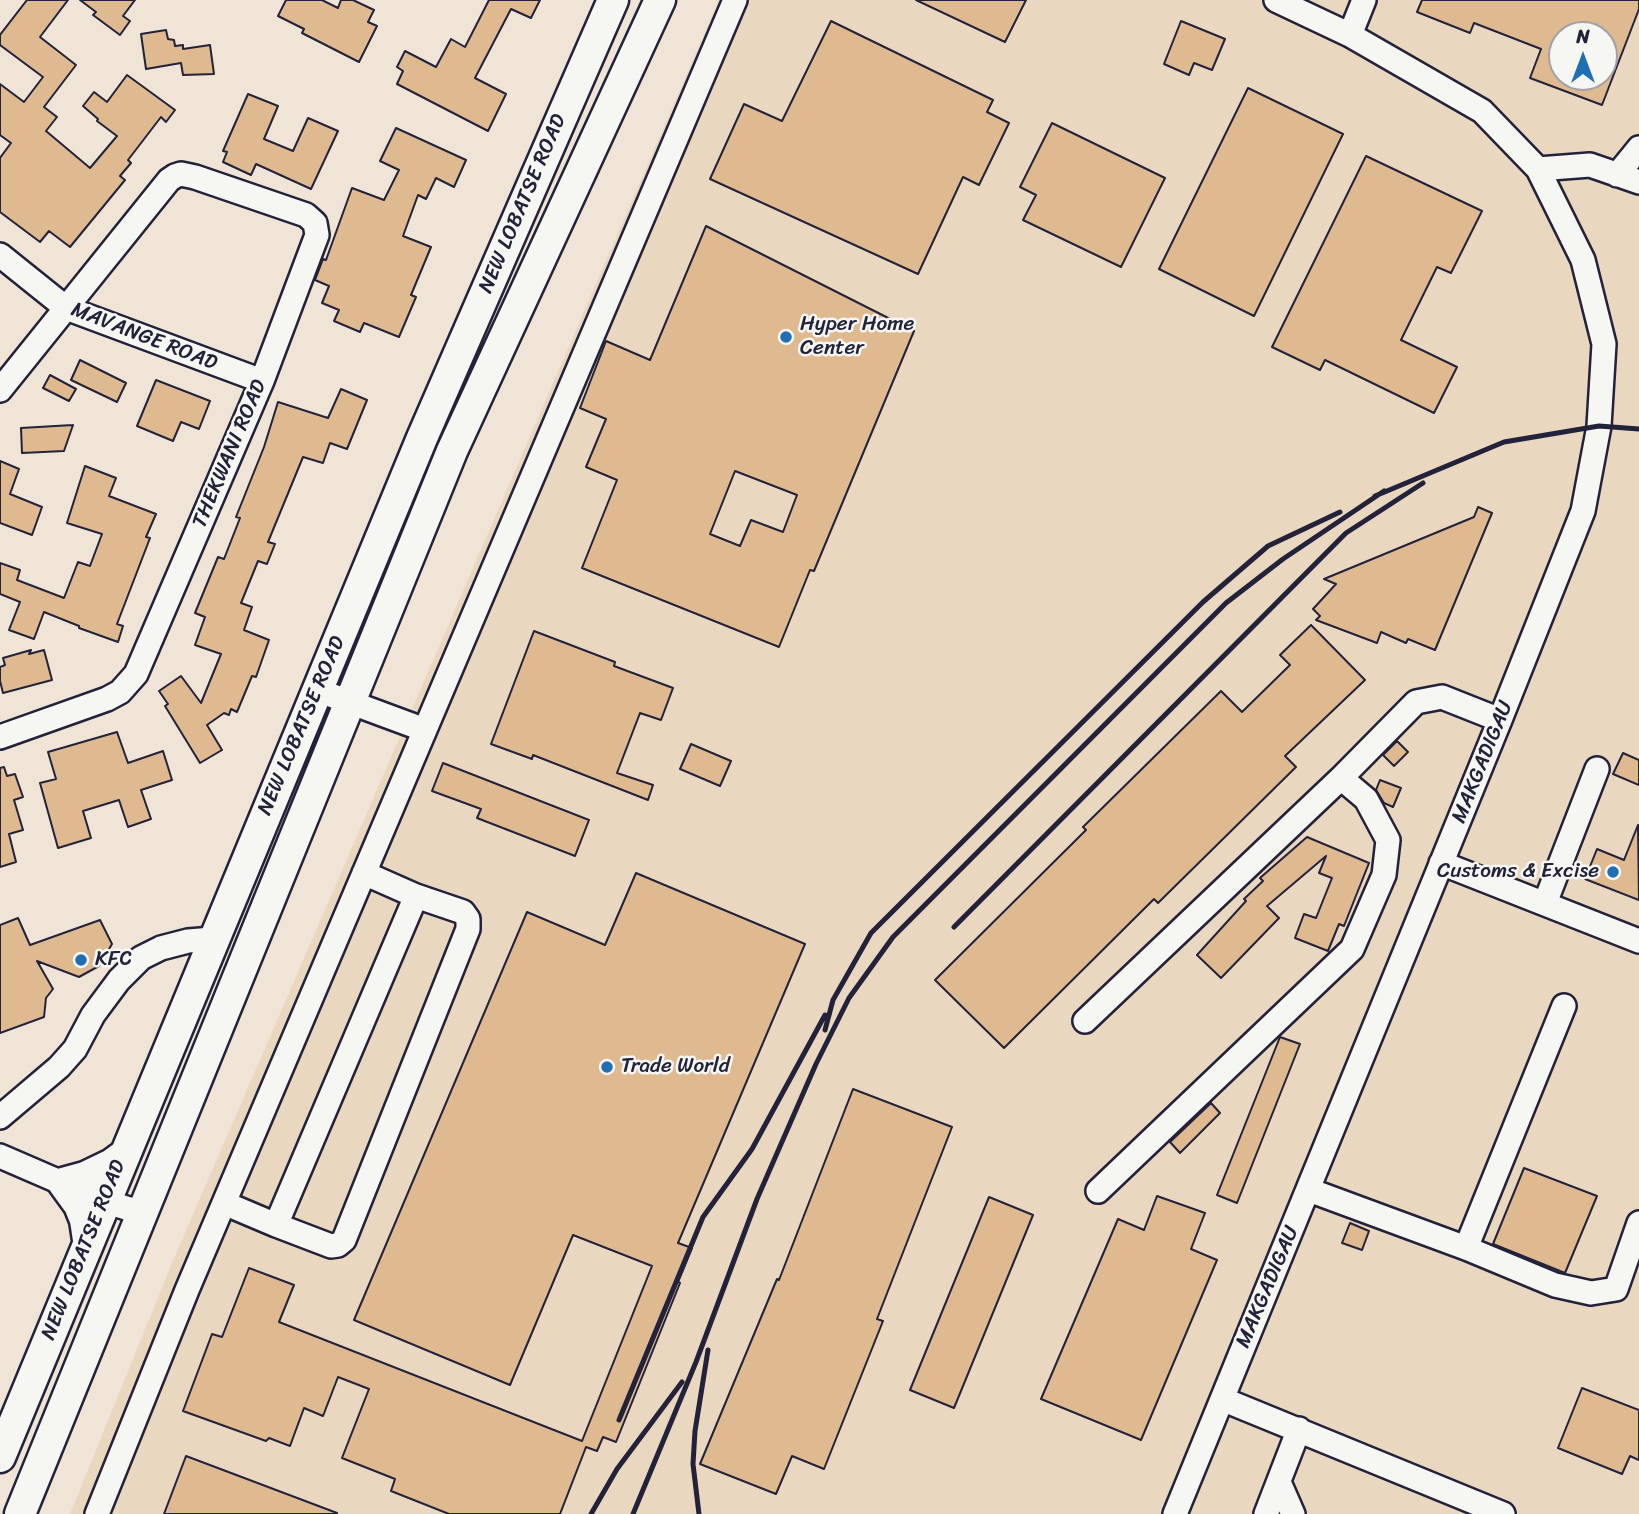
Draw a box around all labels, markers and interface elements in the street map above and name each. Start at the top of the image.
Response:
text: N [1576,20,1590,53]
north arrow [1548,21,1618,91]
street label: NEW LOBATSE ROAD [474,111,572,297]
street label: MAVANGE ROAD [67,298,221,376]
place label: Hyper Home Center [800,312,914,362]
marker: Hyper Home Center [778,329,794,345]
street label: THEKWANI ROAD [187,376,273,532]
street label: NEW LOBATSE ROAD [253,633,351,819]
street label: MAKGADIGAU [1447,697,1519,827]
place label: Customs & Excise [1437,859,1599,885]
marker: Customs & Excise [1605,864,1621,880]
place label: KFC [95,947,132,973]
marker: KFC [73,952,89,968]
place label: Trade World [621,1054,730,1080]
marker: Trade World [599,1059,615,1075]
street label: NEW LOBATSE ROAD [36,1156,132,1344]
street label: MAKGADIGAU [1231,1222,1305,1352]

